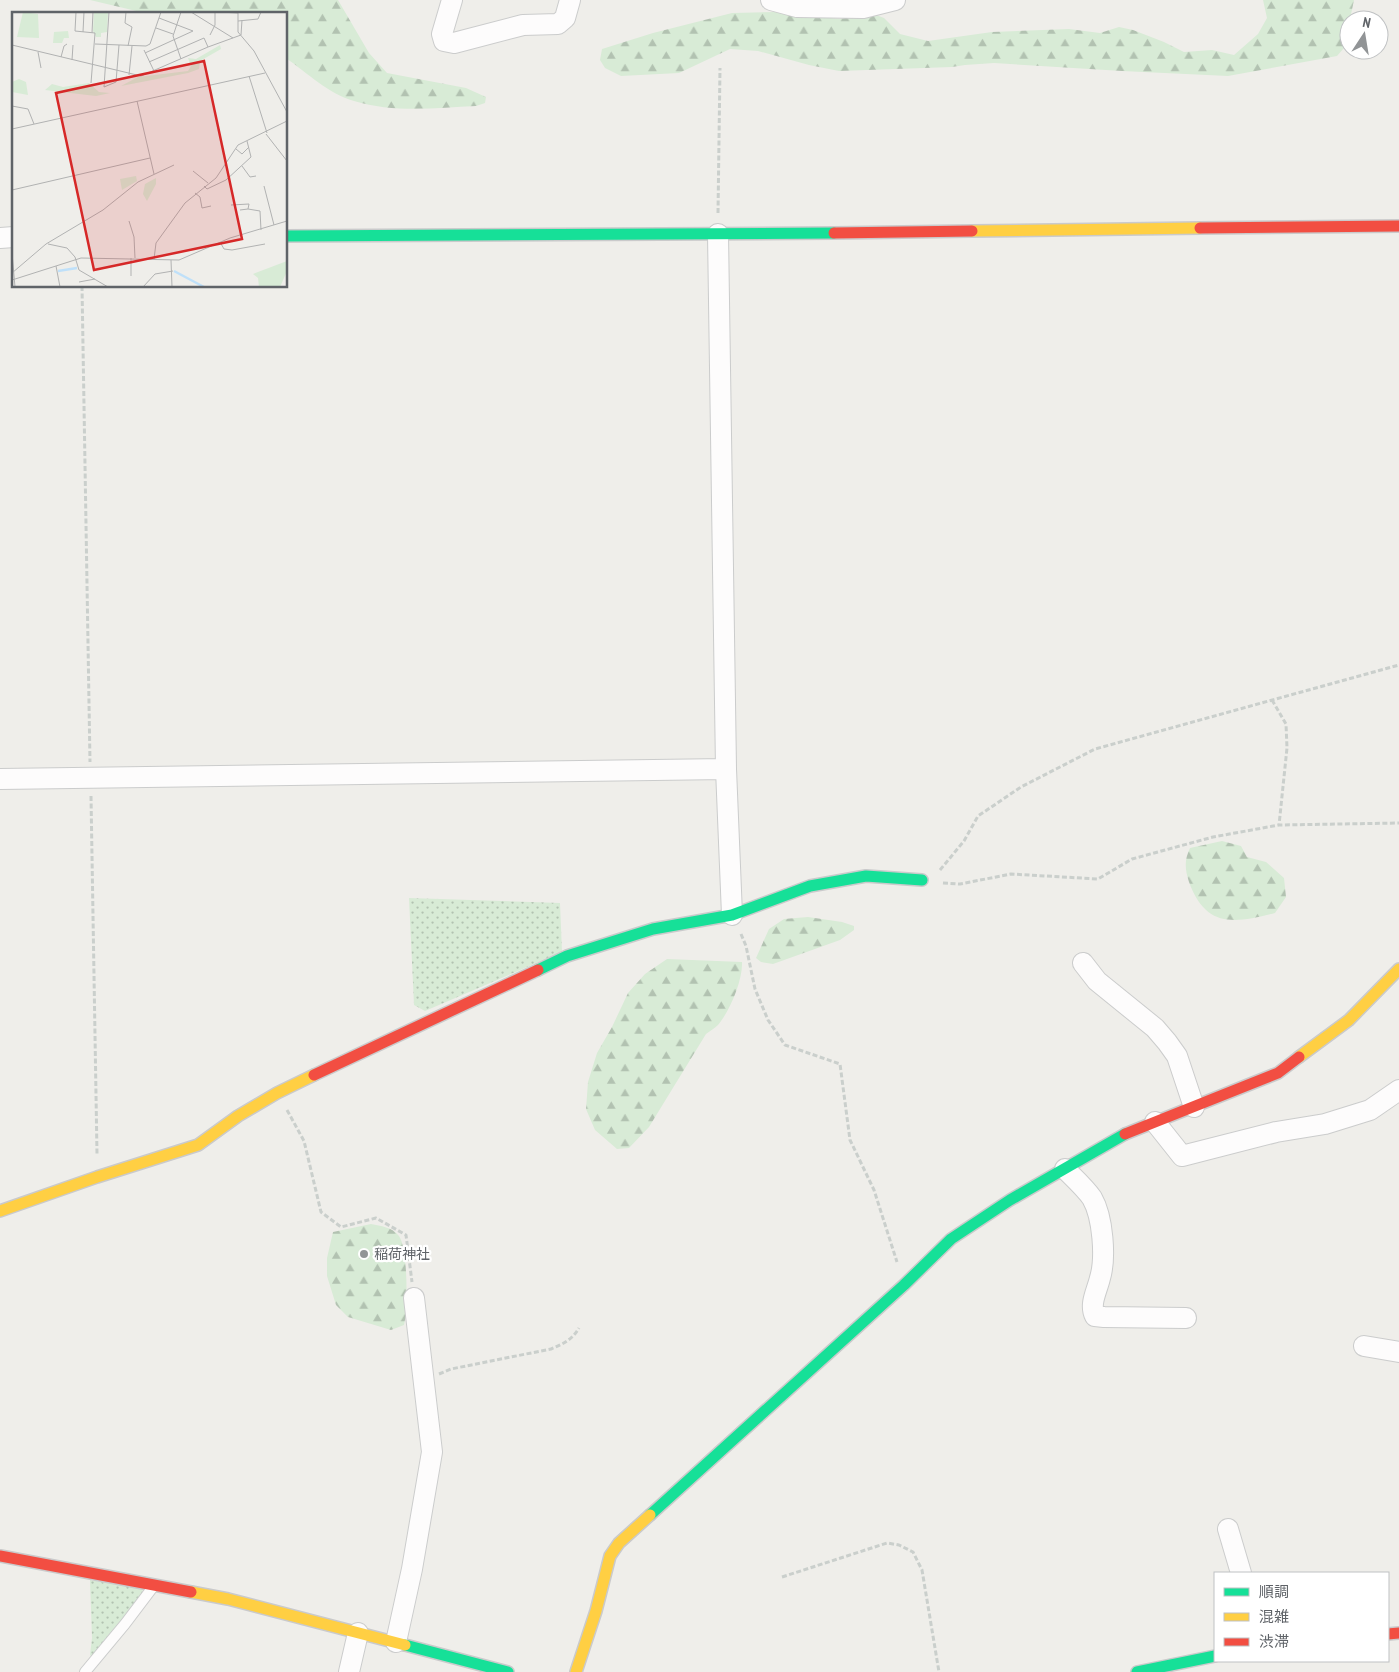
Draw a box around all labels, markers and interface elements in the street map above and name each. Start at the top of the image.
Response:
north arrow [1339,10,1389,60]
inset map [12,12,288,288]
text: N [1361,13,1372,32]
place label: 稲荷神社 [374,1245,430,1263]
marker: 稲荷神社 [358,1248,370,1260]
legend [1214,1572,1389,1662]
text: 順調 [1259,1582,1289,1601]
text: 混雑 [1259,1607,1289,1626]
text: 渋滞 [1259,1632,1289,1651]

